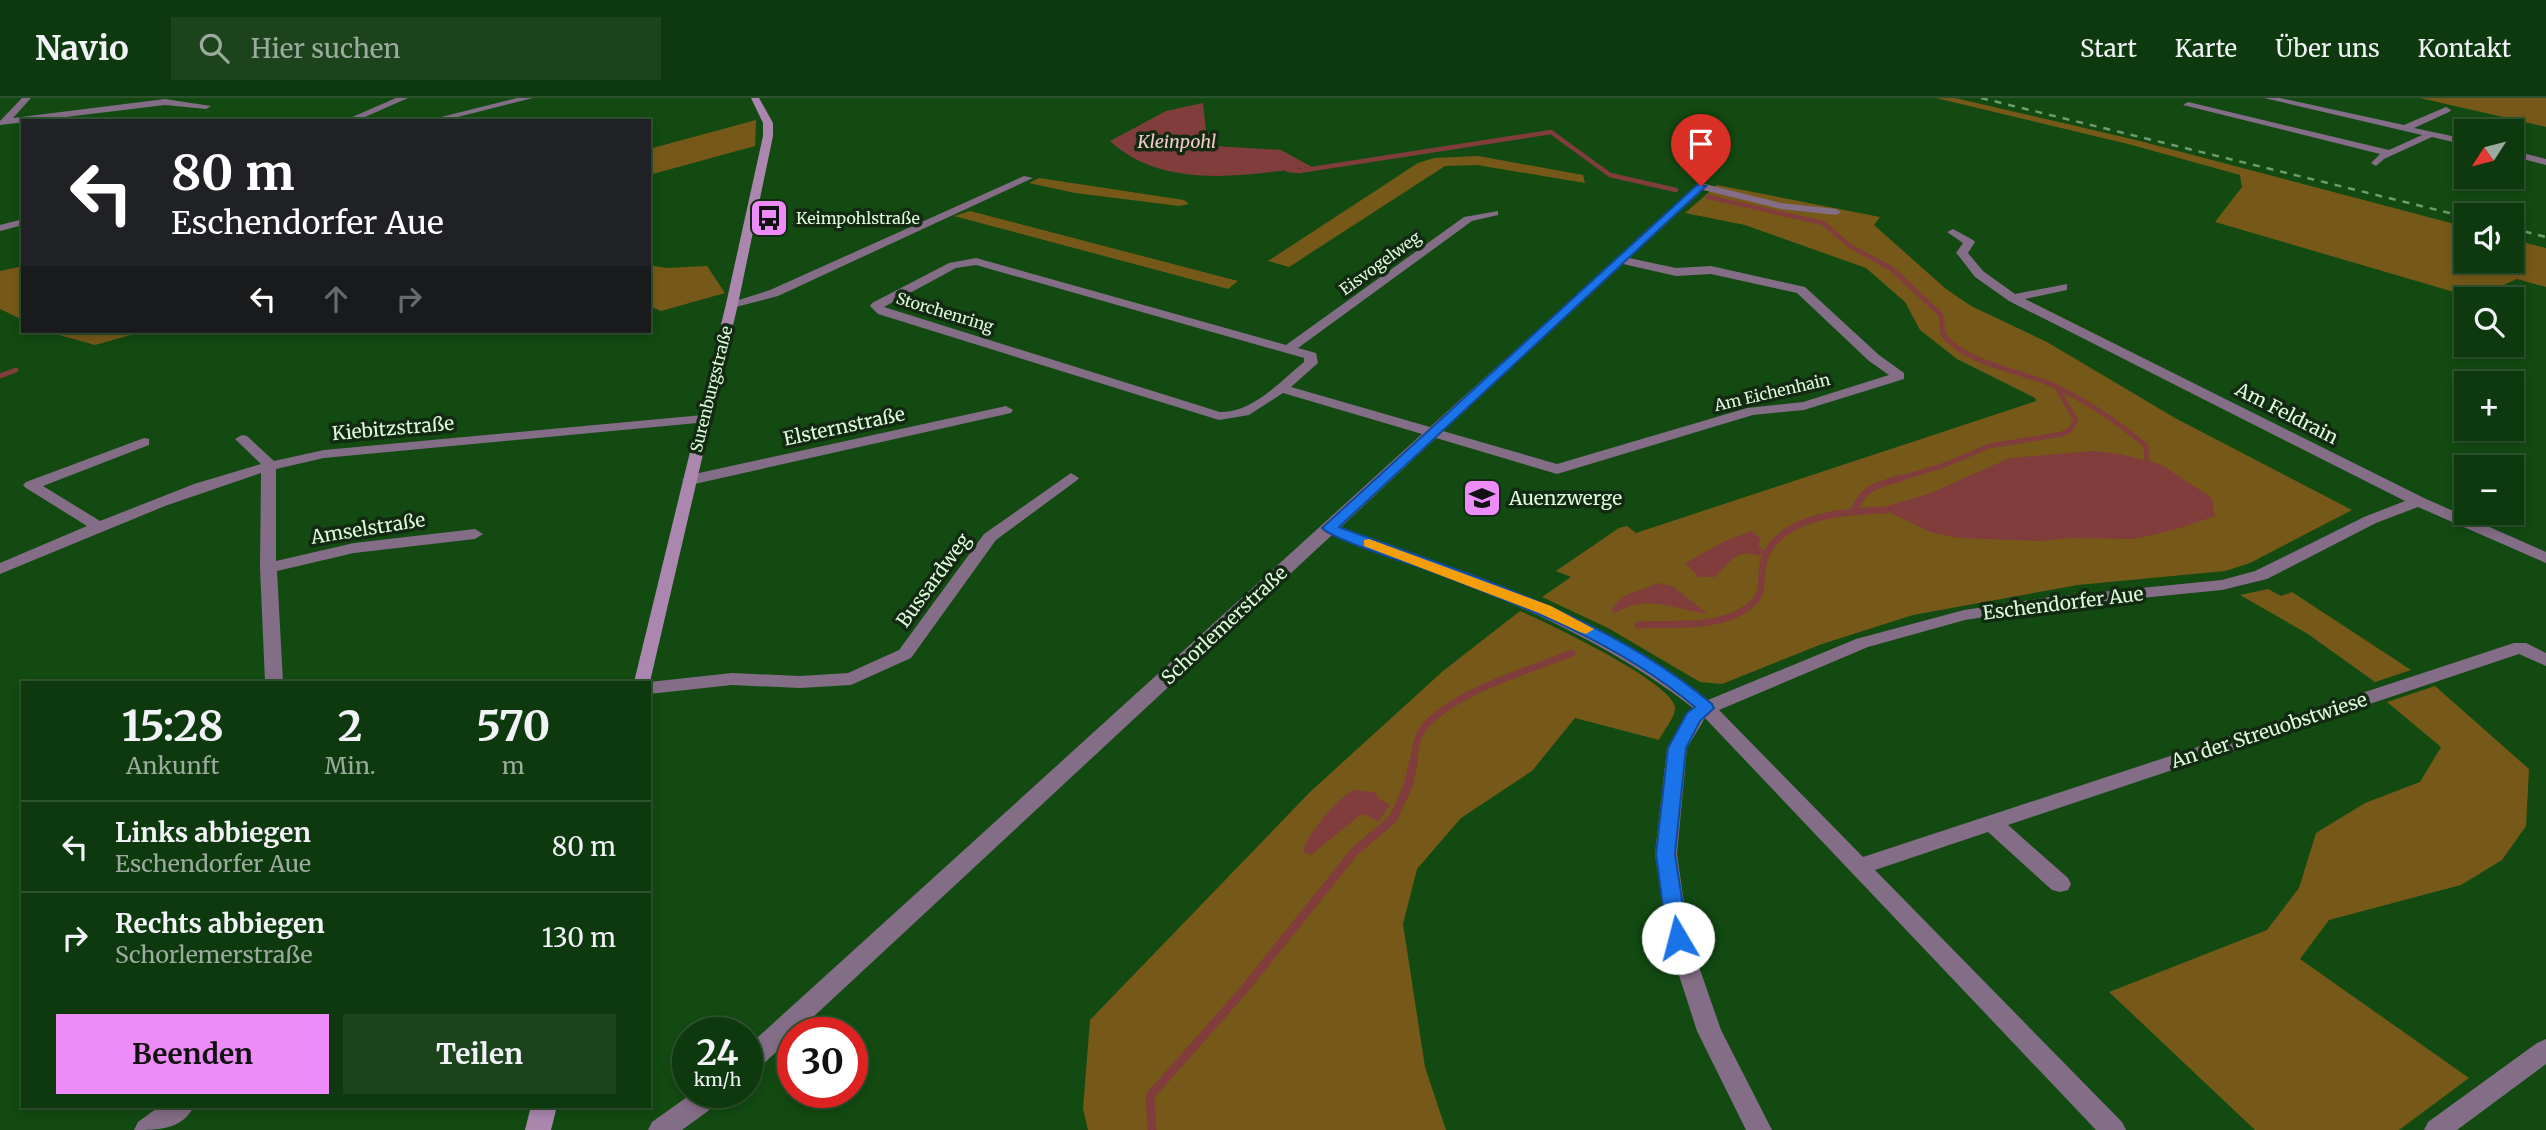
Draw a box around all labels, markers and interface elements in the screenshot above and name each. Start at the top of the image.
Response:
search box [171,17,661,80]
text: Navio [35,28,129,69]
icon: search [195,29,233,67]
text: Hier suchen [251,32,401,65]
text: Start [2080,33,2137,64]
text: Karte [2175,33,2237,64]
text: Über uns [2275,33,2380,64]
text: Kontakt [2418,33,2511,64]
pin [1671,114,1731,186]
north arrow [2454,119,2524,189]
map controls [2454,119,2524,525]
icon: arrive [1682,125,1720,163]
water label: Kleinpohl [1137,130,1216,153]
text: 80 m [171,142,294,203]
icon: left [56,147,147,238]
bus stop icon: Keimpohlstraße [748,197,790,239]
text: Eschendorfer Aue [171,203,444,243]
button: sound [2454,203,2524,273]
place label: Keimpohlstraße [796,208,920,228]
street label: Eisvogelweg [1335,227,1425,299]
icon: left [244,280,282,318]
icon: ahead [317,280,355,318]
icon: right [390,280,428,318]
button: search [2454,287,2524,357]
street label: Storchenring [894,288,997,336]
street label: Surenburgstraße [686,324,736,454]
street label: Am Eichenhain [1711,369,1832,415]
button: + [2454,371,2524,441]
street label: Am Feldrain [2231,376,2343,449]
street label: Elsternstraße [781,401,907,451]
street label: Kiebitzstraße [331,411,455,445]
button: − [2454,455,2524,525]
school or university icon: Auenzwerge [1461,477,1503,519]
place label: Auenzwerge [1508,486,1622,510]
street label: Amselstraße [308,507,427,549]
street label: Bussardweg [891,528,975,632]
street label: Schorlemerstraße [1156,561,1292,689]
street label: Eschendorfer Aue [1981,581,2145,625]
street label: An der Streuobstwiese [2167,687,2370,773]
text: 15:28 [122,700,224,752]
text: 2 [338,700,362,752]
text: 570 [476,700,550,752]
text: Ankunft [126,751,220,780]
text: Min. [325,751,376,780]
text: m [502,751,525,780]
text: Links abbiegen [115,816,311,849]
icon: left [56,828,94,866]
text: 80 m [552,830,616,863]
text: Eschendorfer Aue [115,849,311,878]
position arrow [1641,901,1715,975]
text: Rechts abbiegen [115,907,325,940]
icon: right [56,919,94,957]
text: 130 m [542,921,616,954]
text: Schorlemerstraße [115,940,313,969]
button: Beenden [56,1014,329,1094]
button: Teilen [343,1014,616,1094]
speed limit sign: 30 [777,1017,868,1108]
text: 24 [696,1031,739,1075]
text: km/h [694,1068,741,1091]

